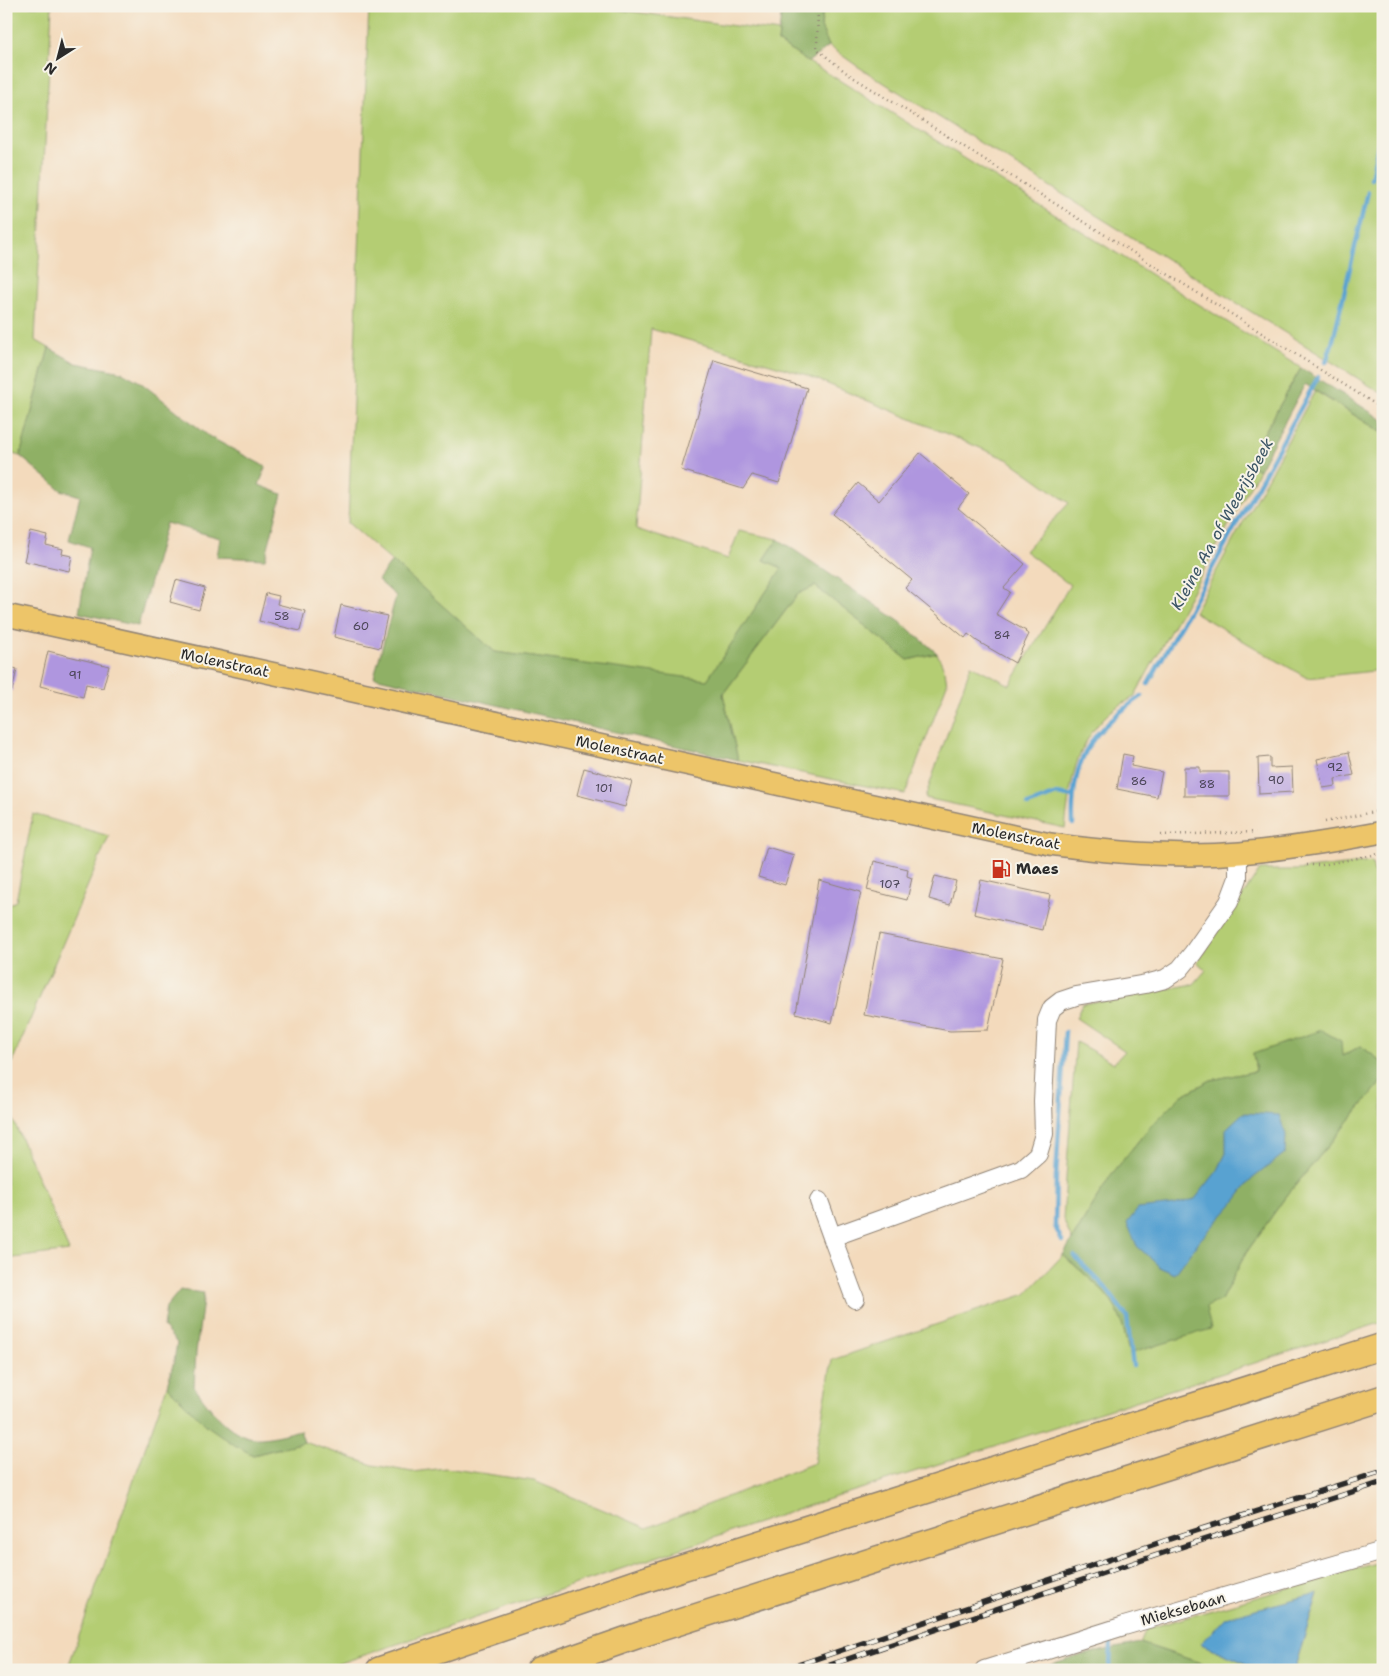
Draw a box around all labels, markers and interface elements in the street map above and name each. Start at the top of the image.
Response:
north arrow [32,32,82,82]
text: N [41,58,60,79]
water label: Kleine Aa of Weerijsbeek [1166,434,1278,614]
house number: 58 [274,608,290,624]
house number: 60 [353,618,369,634]
house number: 84 [994,627,1010,643]
street label: Molenstraat [179,644,271,682]
house number: 91 [68,667,82,683]
street label: Molenstraat [574,731,666,769]
house number: 92 [1327,759,1343,775]
house number: 90 [1268,772,1284,788]
house number: 86 [1131,773,1147,789]
house number: 88 [1199,776,1215,792]
house number: 101 [595,780,613,796]
street label: Molenstraat [970,818,1062,854]
fuel station icon: Maes [990,858,1012,880]
place label: Maes [1016,859,1059,879]
house number: 107 [880,876,900,892]
street label: Mieksebaan [1138,1587,1228,1631]

